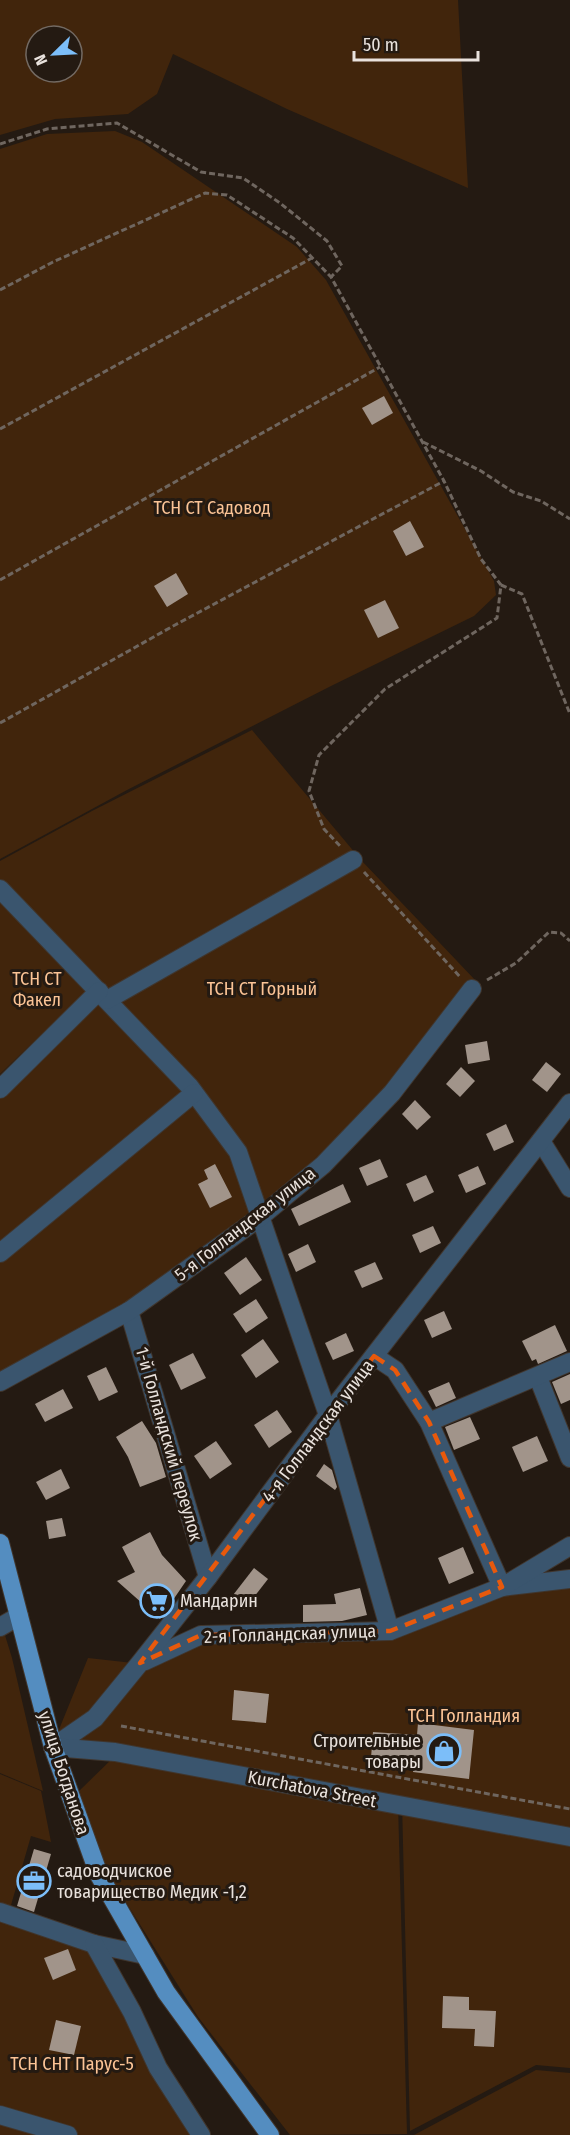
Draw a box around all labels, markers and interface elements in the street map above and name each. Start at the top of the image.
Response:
north arrow [24,24,84,84]
scale bar [354,24,478,62]
text: 50 m [363,34,399,56]
text: N [30,52,51,68]
park label: ТСН СТ Садовод [153,497,271,519]
park label: ТСН СТ Факел [12,968,62,1011]
park label: ТСН СТ Горный [207,978,317,1000]
street label: 5-я Голландская улица [170,1162,320,1286]
street label: 1-й Голландский переулок [131,1344,207,1544]
street label: 4-я Голландская улица [257,1355,379,1507]
supermarket icon: Мандарин [139,1583,175,1619]
place label: Мандарин [180,1590,258,1612]
street label: 2-я Голландская улица [204,1620,377,1648]
park label: ТСН Голландия [408,1705,520,1727]
street label: улица Богданова [34,1708,94,1838]
place label: Строительные товары [313,1730,421,1773]
shop icon: Строительные товары [426,1733,462,1769]
street label: Kurchatova Street [246,1766,378,1812]
place label: садоводчиское товарищество Медик -1,2 [57,1860,247,1903]
office icon: садоводчиское товарищество Медик -1,2 [16,1863,52,1899]
park label: ТСН СНТ Парус-5 [10,2053,134,2075]

